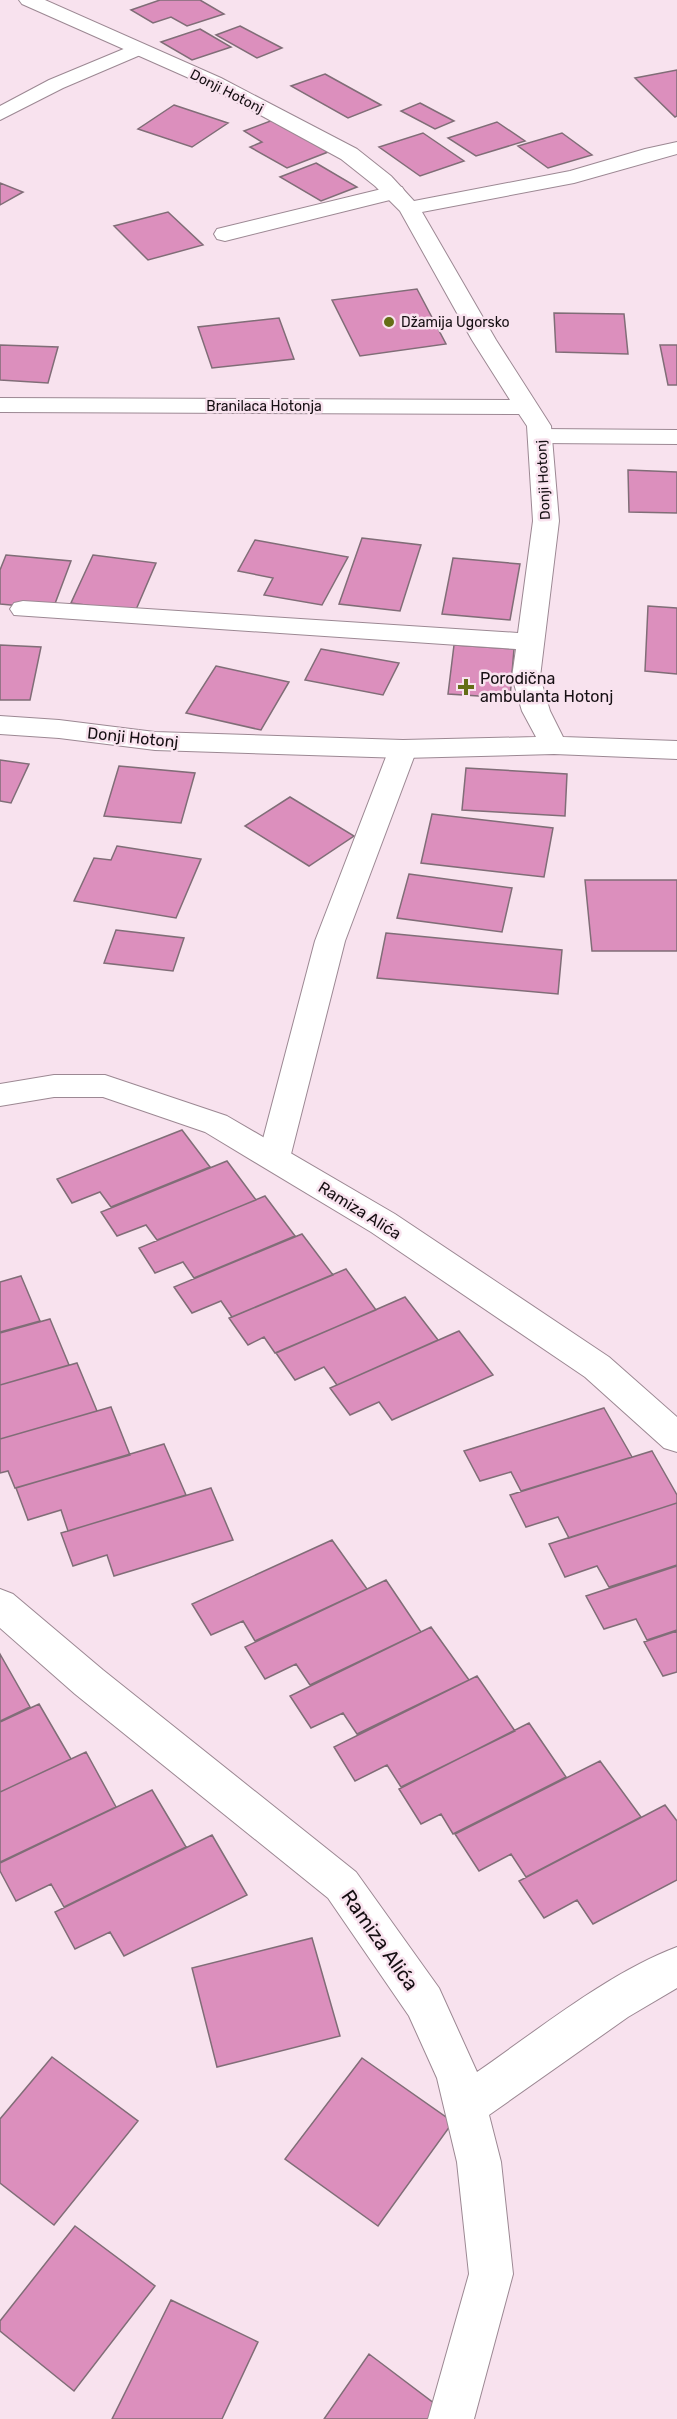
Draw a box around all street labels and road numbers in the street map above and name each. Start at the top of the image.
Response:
street label: Donji Hotonj [187,66,266,117]
street label: Branilaca Hotonja [206,398,322,415]
street label: Donji Hotonj [533,440,554,520]
street label: Donji Hotonj [86,723,179,752]
street label: Ramiza Alića [315,1177,405,1243]
street label: Ramiza Alića [336,1885,424,1995]

